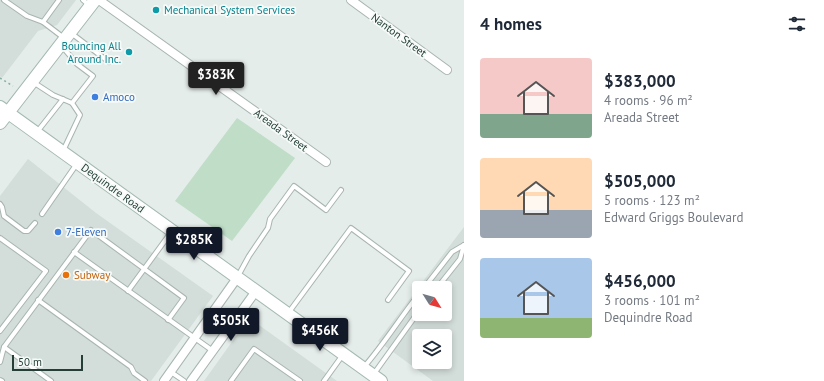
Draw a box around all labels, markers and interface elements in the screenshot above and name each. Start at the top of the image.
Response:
place label: Mechanical System Services [164,3,296,17]
marker: Mechanical System Services [151,5,161,15]
street label: Nanton Street [368,10,430,60]
text: 4 homes [480,13,542,35]
icon: filters [786,13,808,35]
place label: Bouncing All Around Inc. [61,39,122,66]
marker: Bouncing All Around Inc. [124,47,134,57]
pin: $383K [188,62,244,96]
text: $383K [197,66,235,83]
text: $383,000 [604,70,676,92]
icon: home [512,74,560,122]
place label: Amoco [103,90,135,104]
marker: Amoco [90,92,100,102]
text: 4 rooms · 96 m² [604,92,693,109]
street label: Areada Street [251,106,311,155]
text: Areada Street [604,109,679,126]
street label: Dequindre Road [79,160,147,216]
text: $505,000 [604,170,676,192]
icon: home [512,174,560,222]
text: 5 rooms · 123 m² [604,192,700,209]
text: Edward Griggs Boulevard [604,209,743,226]
place label: 7-Eleven [66,225,107,239]
marker: 7-Eleven [53,227,63,237]
pin: $285K [166,227,222,261]
text: $285K [175,231,213,248]
place label: Subway [74,268,111,282]
marker: Subway [61,270,71,280]
text: $456,000 [604,270,676,292]
icon: home [512,274,560,322]
north arrow [412,281,452,321]
map controls [412,281,452,369]
text: 3 rooms · 101 m² [604,292,700,309]
pin: $505K [203,308,259,342]
text: Dequindre Road [604,309,693,326]
text: $505K [212,312,250,329]
pin: $456K [292,318,348,352]
text: $456K [301,322,339,339]
button: layers [412,329,452,369]
scale bar [12,353,83,372]
text: 50 m [18,355,42,369]

